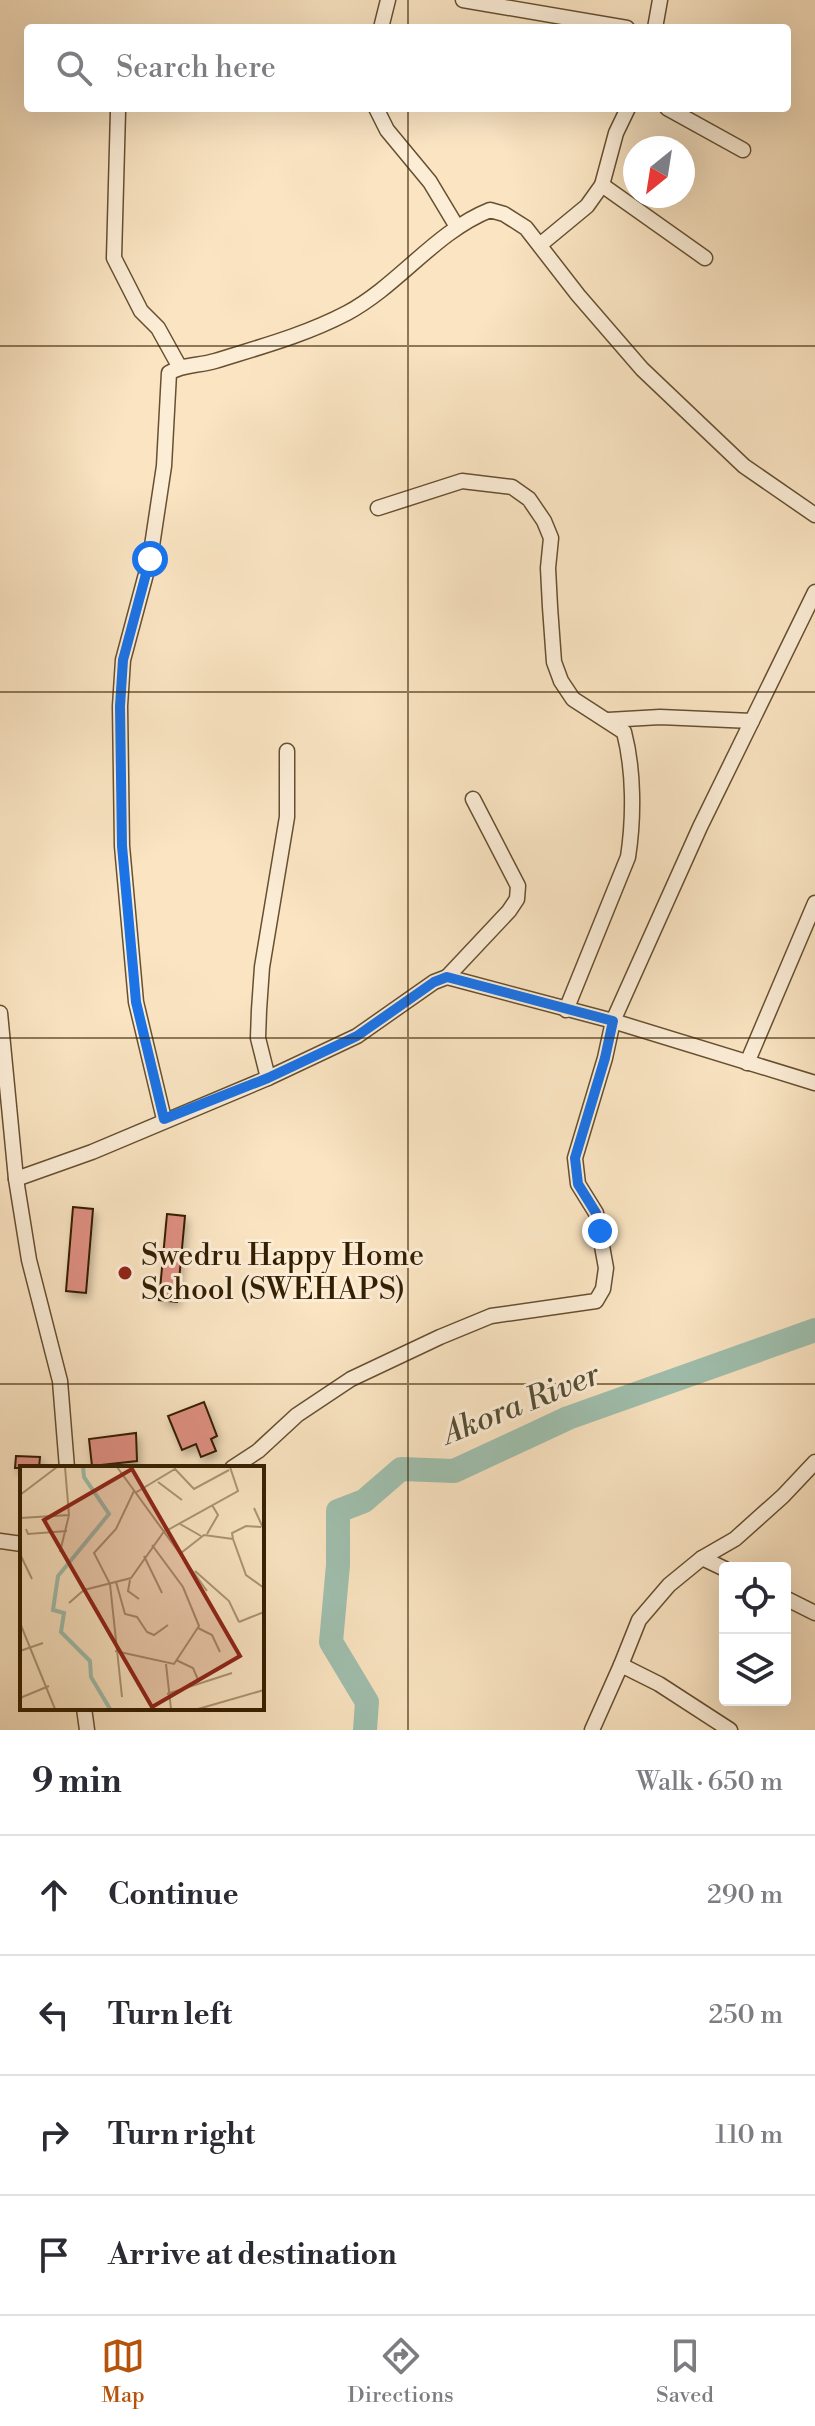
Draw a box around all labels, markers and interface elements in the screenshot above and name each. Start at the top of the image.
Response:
search box [24,24,791,112]
icon: search [52,46,96,90]
text: Search here [116,49,276,87]
north arrow [623,136,695,208]
route start [132,541,168,577]
route end [582,1213,618,1249]
place label: Swedru Happy Home School (SWEHAPS) [141,1237,424,1309]
marker: Swedru Happy Home School (SWEHAPS) [116,1264,134,1282]
water label: Akora River [434,1354,607,1455]
inset map [20,1466,264,1710]
map controls [719,1562,791,1706]
button: locate [719,1562,791,1634]
button: layers [719,1634,791,1706]
text: 9 min [32,1761,122,1803]
text: Walk · 650 m [636,1766,783,1798]
icon: ahead [32,1873,76,1917]
text: Continue [108,1876,239,1914]
text: 290 m [707,1879,783,1911]
icon: left [32,1993,76,2037]
text: Turn left [108,1996,232,2034]
text: 250 m [708,1999,783,2031]
icon: right [32,2113,76,2157]
text: Turn right [108,2116,255,2154]
text: 110 m [715,2119,783,2151]
icon: arrive [32,2233,76,2277]
text: Arrive at destination [108,2236,397,2274]
tab: Map [101,2334,145,2409]
tab: Directions [348,2334,454,2409]
tab: Saved [656,2334,714,2409]

